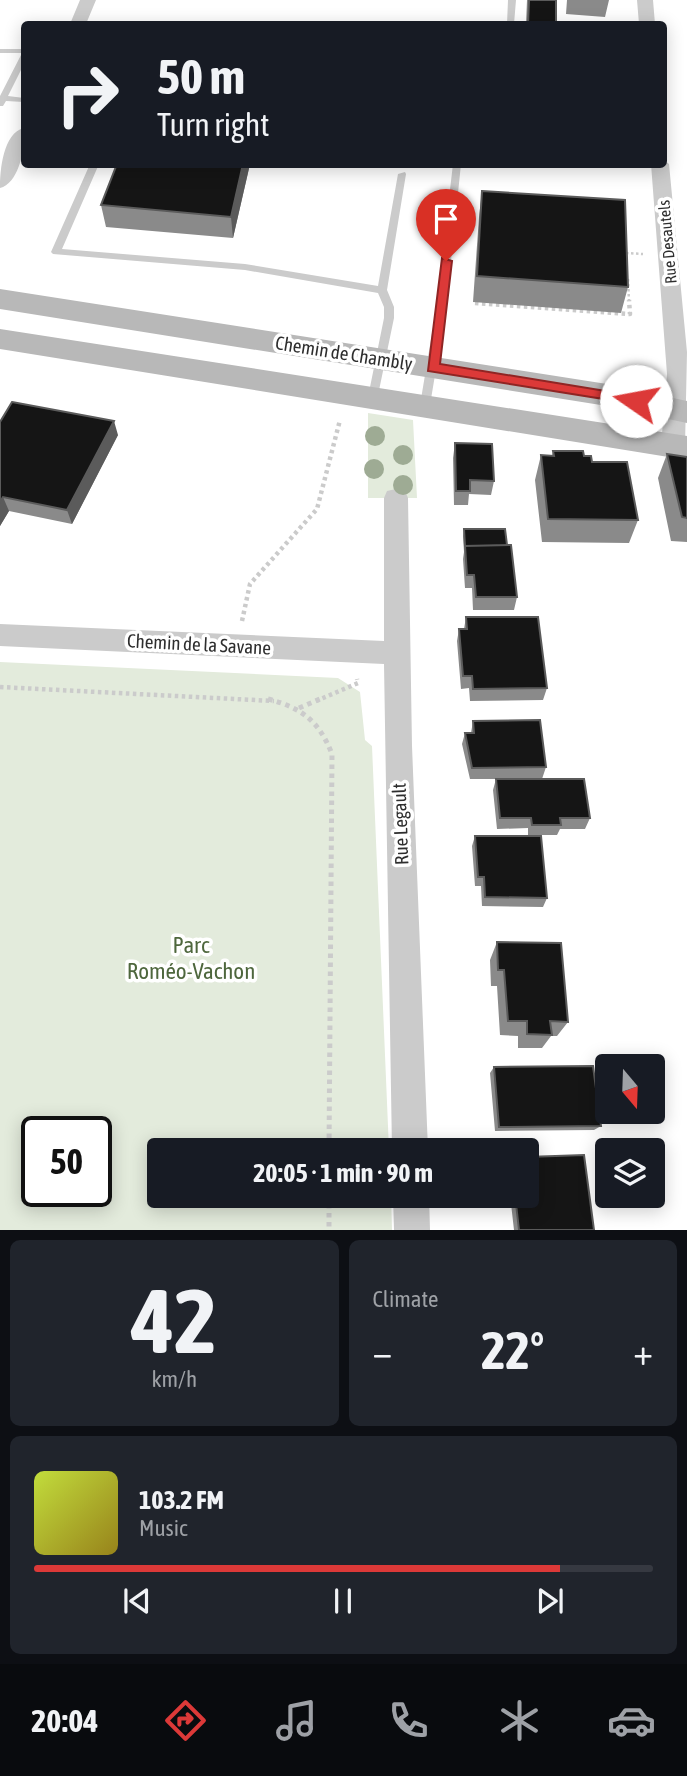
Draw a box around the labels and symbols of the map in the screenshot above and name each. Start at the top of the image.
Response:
pin [416,189,476,261]
street label: Rue Desautels [654,199,680,285]
street label: Chemin de Chambly [274,331,414,375]
position arrow [599,364,673,438]
street label: Chemin de la Savane [126,629,272,659]
street label: Rue Legault [388,783,412,865]
park label: Parc Roméo-Vachon [127,932,255,984]
north arrow [595,1054,665,1124]
speed limit sign: 50 [21,1116,112,1207]

